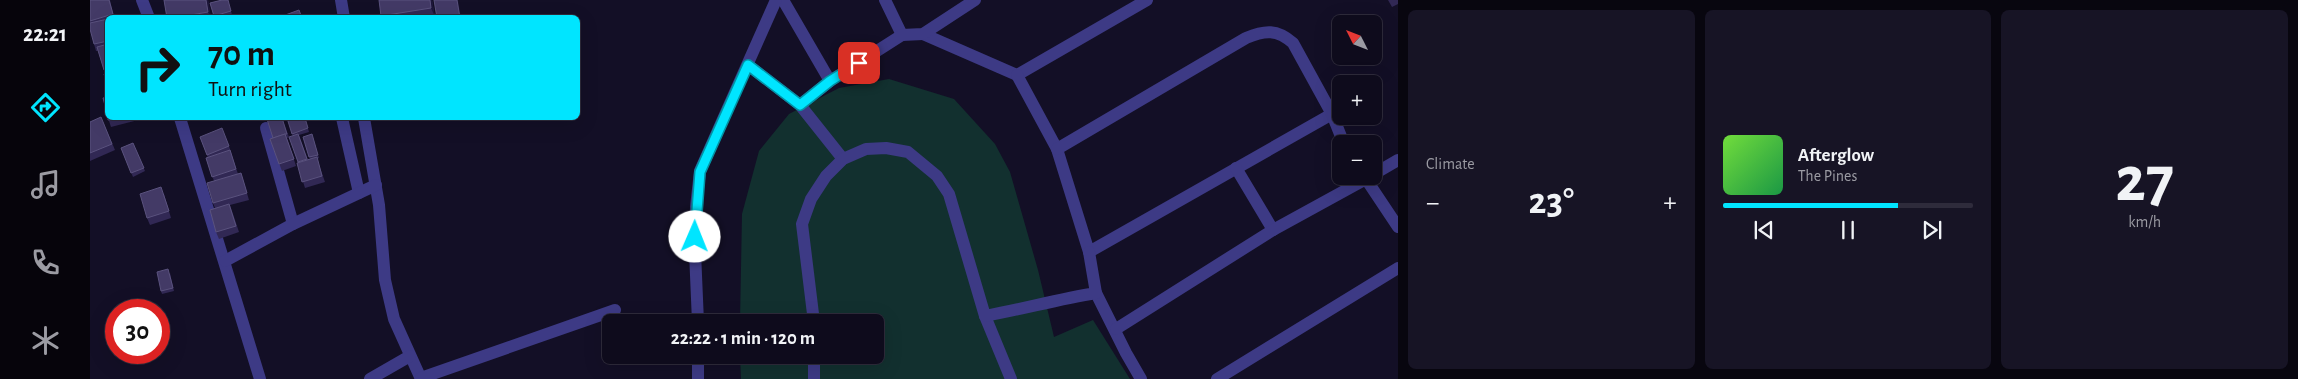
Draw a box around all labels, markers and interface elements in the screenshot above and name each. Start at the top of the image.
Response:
north arrow [1332,15,1382,65]
map controls [1332,15,1382,185]
text: 22:21 [23,23,67,45]
icon: right [125,35,190,100]
text: 70 m [208,37,275,72]
pin [838,42,880,84]
icon: arrive [845,49,873,77]
button: + [1332,75,1382,125]
text: Turn right [208,78,292,100]
icon: directions [28,90,63,125]
button: − [1332,135,1382,185]
text: Afterglow [1798,146,1874,165]
text: 27 [2115,148,2174,213]
text: Climate [1426,156,1475,172]
icon: music [28,167,63,202]
text: The Pines [1798,168,1857,184]
text: 23° [1529,183,1574,221]
text: − [1426,189,1439,217]
text: + [1663,189,1677,217]
position arrow [668,210,720,262]
text: km/h [2128,214,2161,230]
icon: previous [1750,216,1778,244]
icon: pause [1834,216,1862,244]
icon: next [1918,216,1946,244]
icon: phone [28,245,63,280]
speed limit sign: 30 [105,299,170,364]
icon: climate [28,323,63,358]
text: 22:22 · 1 min · 120 m [671,329,815,348]

